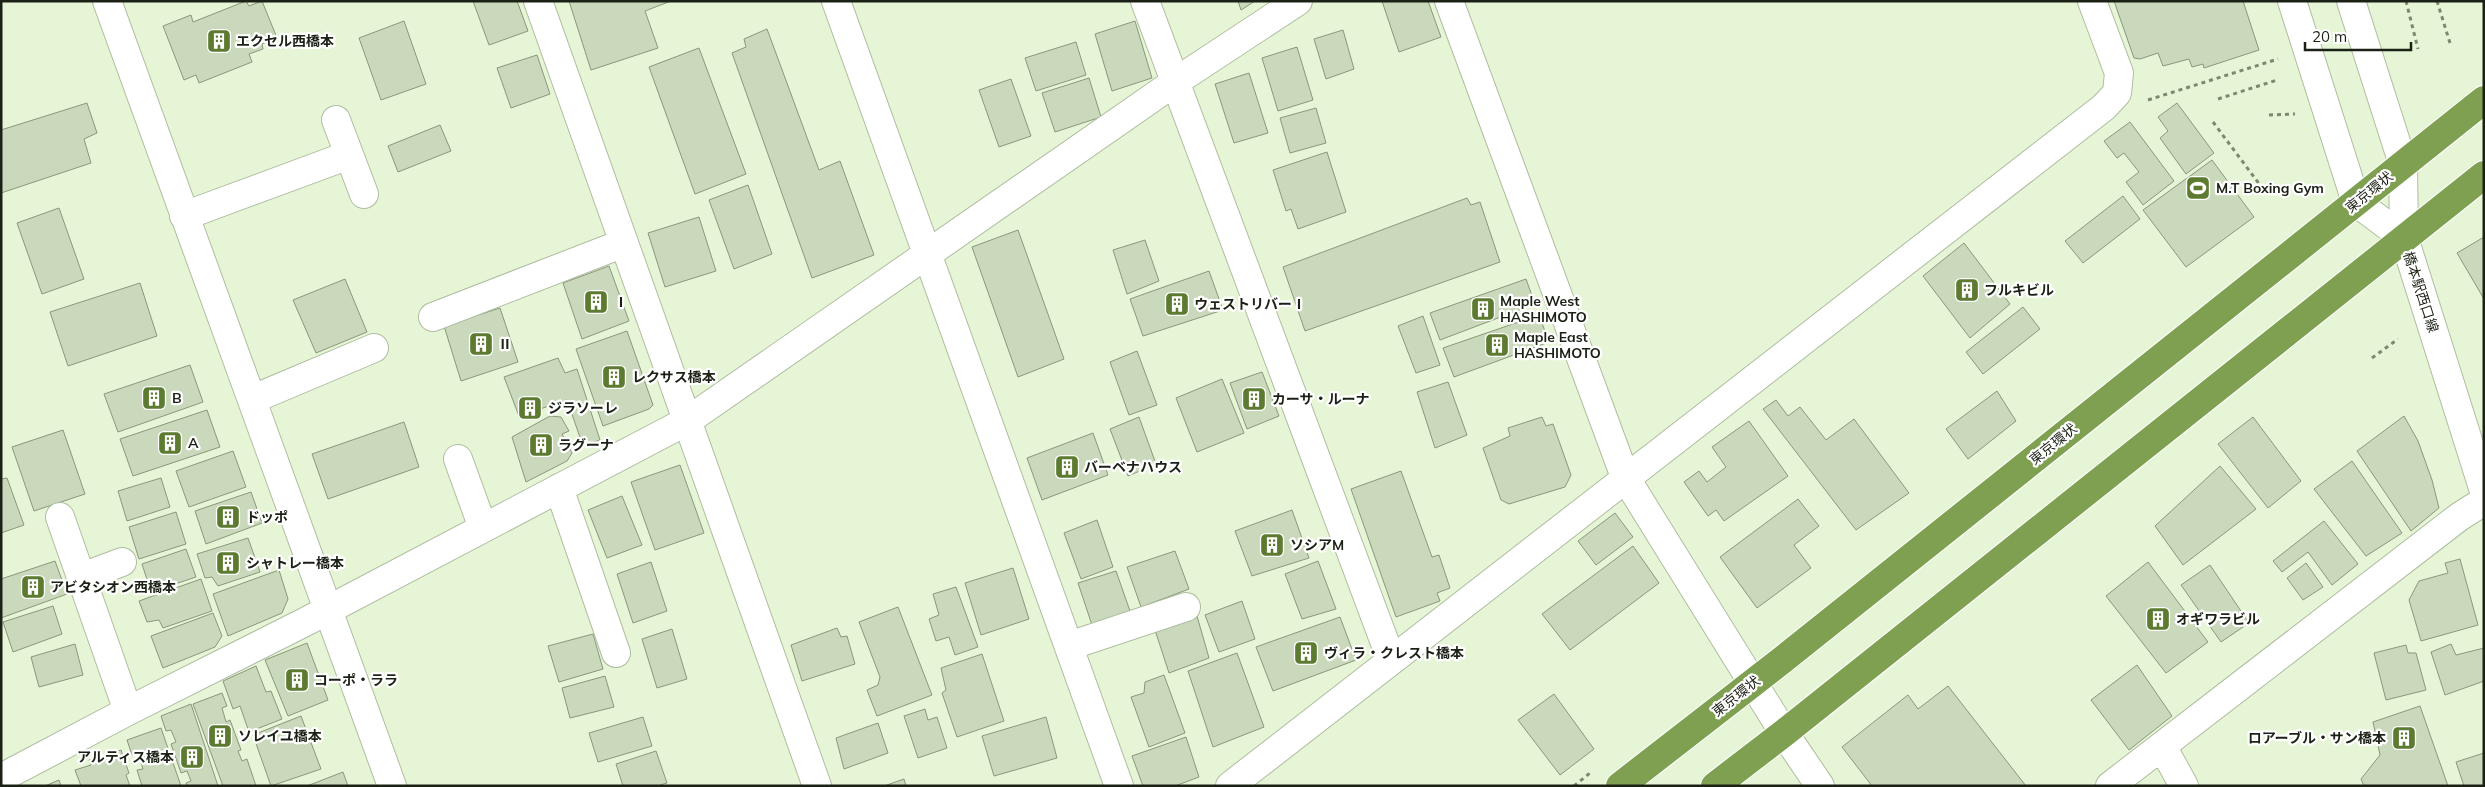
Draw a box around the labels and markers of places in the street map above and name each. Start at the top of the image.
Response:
building icon: エクセル西橋本 [206,28,232,54]
place label: エクセル西橋本 [236,32,334,50]
sports icon: M.T Boxing Gym [2185,175,2211,201]
place label: M.T Boxing Gym [2216,179,2324,197]
building icon: フルキビル [1954,277,1980,303]
place label: フルキビル [1984,281,2054,299]
building icon: Ⅰ [583,289,609,315]
building icon: ウェストリバーⅠ [1164,291,1190,317]
place label: Maple West HASHIMOTO [1500,292,1587,326]
place label: Ⅰ [614,293,628,311]
place label: ウェストリバーⅠ [1194,295,1306,313]
building icon: Maple West HASHIMOTO [1470,296,1496,322]
place label: Maple East HASHIMOTO [1514,328,1601,362]
building icon: Ⅱ [468,331,494,357]
building icon: Maple East HASHIMOTO [1484,332,1510,358]
place label: Ⅱ [498,335,512,353]
building icon: レクサス橋本 [601,364,627,390]
place label: レクサス橋本 [632,368,716,386]
building icon: B [141,385,167,411]
building icon: カーサ・ルーナ [1241,386,1267,412]
place label: B [172,389,182,407]
place label: カーサ・ルーナ [1272,390,1370,408]
building icon: ジラソーレ [517,395,543,421]
place label: ジラソーレ [548,399,618,417]
building icon: A [157,430,183,456]
building icon: ラグーナ [528,432,554,458]
place label: A [188,434,199,452]
place label: ラグーナ [558,436,614,454]
building icon: バーベナハウス [1054,454,1080,480]
place label: バーベナハウス [1084,458,1182,476]
building icon: ドッポ [215,504,241,530]
place label: ドッポ [246,508,288,526]
building icon: ソシアM [1259,532,1285,558]
place label: ソシアM [1290,536,1344,554]
building icon: シャトレー橋本 [215,550,241,576]
place label: シャトレー橋本 [246,554,344,572]
building icon: アビタシオン西橋本 [20,574,46,600]
place label: アビタシオン西橋本 [50,578,176,596]
building icon: オギワラビル [2145,606,2171,632]
place label: オギワラビル [2176,610,2260,628]
building icon: ヴィラ・クレスト橋本 [1293,640,1319,666]
place label: ヴィラ・クレスト橋本 [1324,644,1464,662]
building icon: コーポ・ララ [284,667,310,693]
place label: コーポ・ララ [314,671,398,689]
building icon: ソレイユ橋本 [207,723,233,749]
building icon: ロアーブル・サン橋本 [2391,725,2417,751]
place label: ソレイユ橋本 [238,727,322,745]
place label: ロアーブル・サン橋本 [2248,729,2386,747]
building icon: アルティス橋本 [179,744,205,770]
place label: アルティス橋本 [77,748,174,766]

